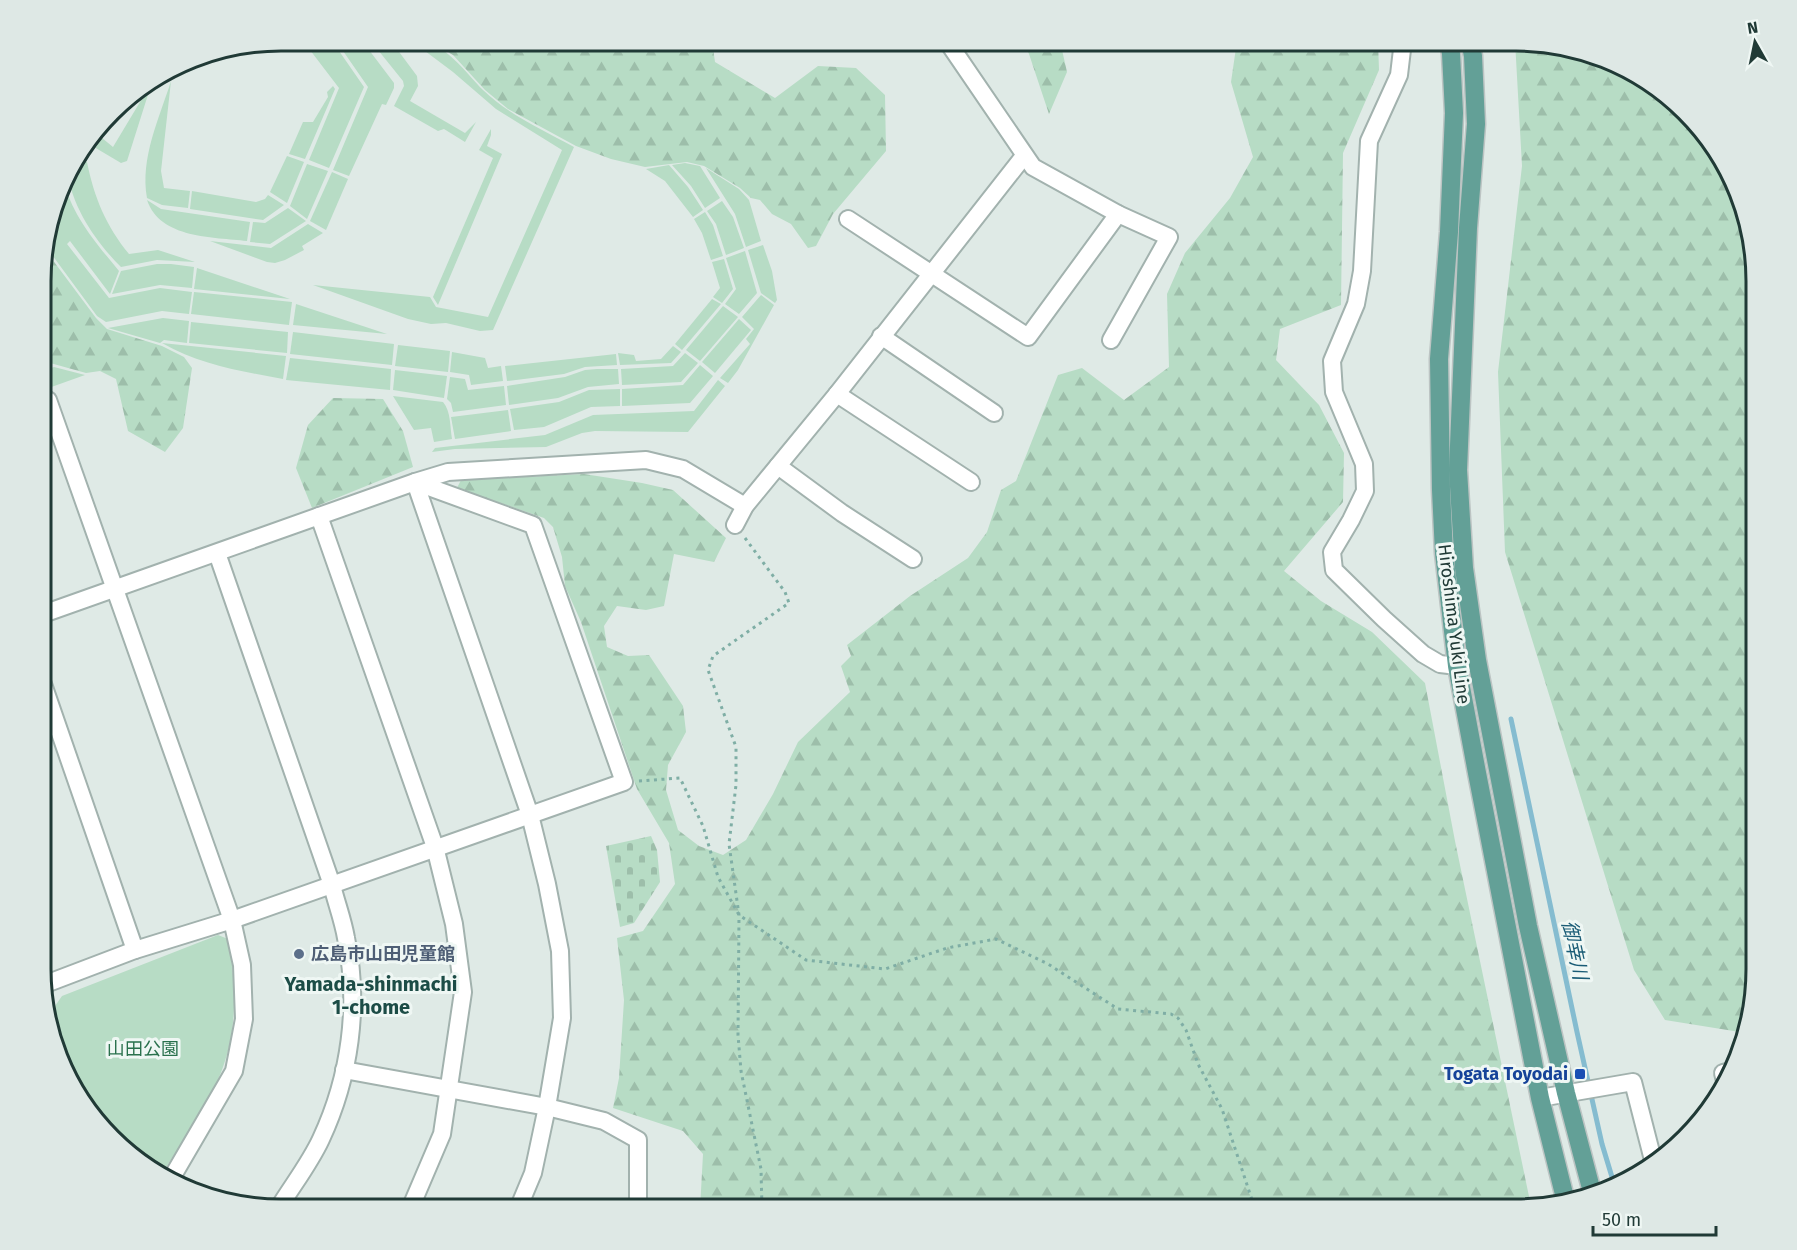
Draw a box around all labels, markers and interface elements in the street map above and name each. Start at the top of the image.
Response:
north arrow [1725,12,1785,72]
text: N [1746,17,1759,38]
street label: Hiroshima Yuki Line [1433,543,1475,705]
water label: 御幸川 [1557,918,1593,984]
place label: 広島市山田児童館 [311,943,455,965]
marker: 広島市山田児童館 [292,947,306,961]
district label: Yamada-shinmachi 1-chome [284,972,457,1019]
park label: 山田公園 [107,1038,179,1060]
place label: Togata Toyodai [1444,1063,1568,1085]
marker: Togata Toyodai [1573,1067,1587,1081]
scale bar [1593,1199,1716,1237]
text: 50 m [1602,1209,1641,1231]

